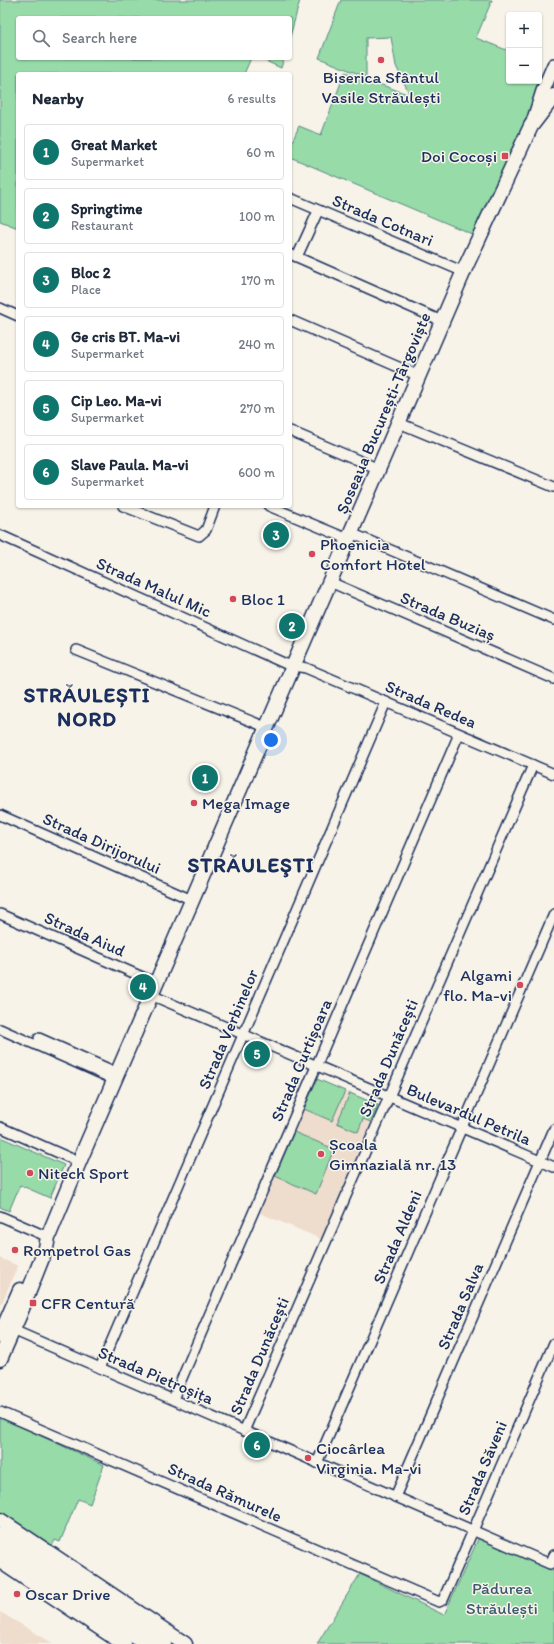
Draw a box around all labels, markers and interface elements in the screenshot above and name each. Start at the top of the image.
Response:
map controls [506,12,542,84]
button: + [506,12,542,48]
search box [16,16,292,60]
icon: search [30,27,52,49]
text: Search here [62,29,137,47]
button: − [506,48,542,84]
marker: Biserica Sfântul Vasile Străulești [376,55,386,65]
place label: Biserica Sfântul Vasile Străulești [321,67,441,107]
text: Nearby [32,88,84,108]
text: 6 results [228,91,276,106]
text: Great Market [71,136,157,154]
text: 1 [43,145,49,160]
text: 60 m [246,145,275,160]
place label: Doi Cocoși [421,146,497,166]
marker: Doi Cocoși [500,151,510,161]
text: Supermarket [71,154,144,169]
street label: Strada Cotnari [330,190,436,250]
text: Springtime [71,200,142,218]
text: 2 [43,209,49,224]
text: 100 m [239,209,275,224]
text: Restaurant [71,218,133,233]
text: Bloc 2 [71,264,111,282]
text: 3 [42,273,50,288]
text: 170 m [241,273,275,288]
text: Place [71,282,101,297]
street label: Șoseaua București-Târgoviște [331,309,435,517]
text: Ge cris BT. Ma-vi [71,328,180,346]
text: 4 [42,337,50,352]
text: 240 m [238,337,275,352]
text: Supermarket [71,346,144,361]
text: Cip Leo. Ma-vi [71,392,162,410]
text: 5 [43,401,49,416]
text: 270 m [240,401,275,416]
text: Supermarket [71,410,144,425]
text: Slave Paula. Ma-vi [71,456,189,474]
text: 6 [43,465,49,480]
text: 600 m [238,465,275,480]
text: Supermarket [71,474,144,489]
pin: 3 [263,520,289,550]
place label: Phoenicia Comfort Hotel [320,534,426,574]
marker: Phoenicia Comfort Hotel [307,549,317,559]
street label: Strada Malul Mic [93,553,215,621]
street label: Strada Buziaș [397,587,499,645]
place label: Bloc 1 [241,589,285,609]
marker: Bloc 1 [228,594,238,604]
pin: 2 [279,611,305,641]
street label: Strada Redea [382,676,480,732]
district label: STRĂULEȘTI NORD [24,682,151,731]
your location [261,730,281,750]
pin: 1 [192,763,218,793]
place label: Mega Image [202,793,290,813]
marker: Mega Image [189,798,199,808]
street label: Strada Dirijorului [40,808,164,878]
district label: STRĂULEŞTI [188,852,315,878]
street label: Strada Aiud [41,907,129,961]
street label: Strada Verbinelor [194,965,263,1092]
place label: Algami flo. Ma-vi [443,965,512,1005]
pin: 4 [130,972,156,1002]
marker: Algami flo. Ma-vi [515,980,525,990]
street label: Strada Curtișoara [266,996,336,1124]
street label: Strada Dunăcești [354,996,422,1120]
pin: 5 [244,1039,270,1069]
street label: Bulevardul Petrila [404,1079,534,1149]
place label: Școala Gimnazială nr. 13 [329,1134,456,1174]
marker: Școala Gimnazială nr. 13 [316,1149,326,1159]
place label: Nitech Sport [38,1163,129,1183]
marker: Nitech Sport [25,1168,35,1178]
street label: Strada Aldeni [368,1187,426,1287]
place label: Rompetrol Gas [23,1240,131,1260]
marker: Rompetrol Gas [10,1245,20,1255]
street label: Strada Salva [433,1259,487,1353]
place label: CFR Centură [41,1293,135,1313]
street label: Strada Dunăcești [225,1294,293,1418]
marker: CFR Centură [28,1298,38,1308]
street label: Strada Pietroșița [95,1342,217,1408]
street label: Strada Săveni [453,1418,511,1518]
pin: 6 [244,1430,270,1460]
place label: Ciocârlea Virginia. Ma-vi [316,1438,422,1478]
marker: Ciocârlea Virginia. Ma-vi [303,1453,313,1463]
street label: Strada Rămurele [165,1458,285,1526]
park label: Pădurea Străulești [466,1578,538,1618]
place label: Oscar Drive [25,1584,110,1604]
marker: Oscar Drive [12,1589,22,1599]

